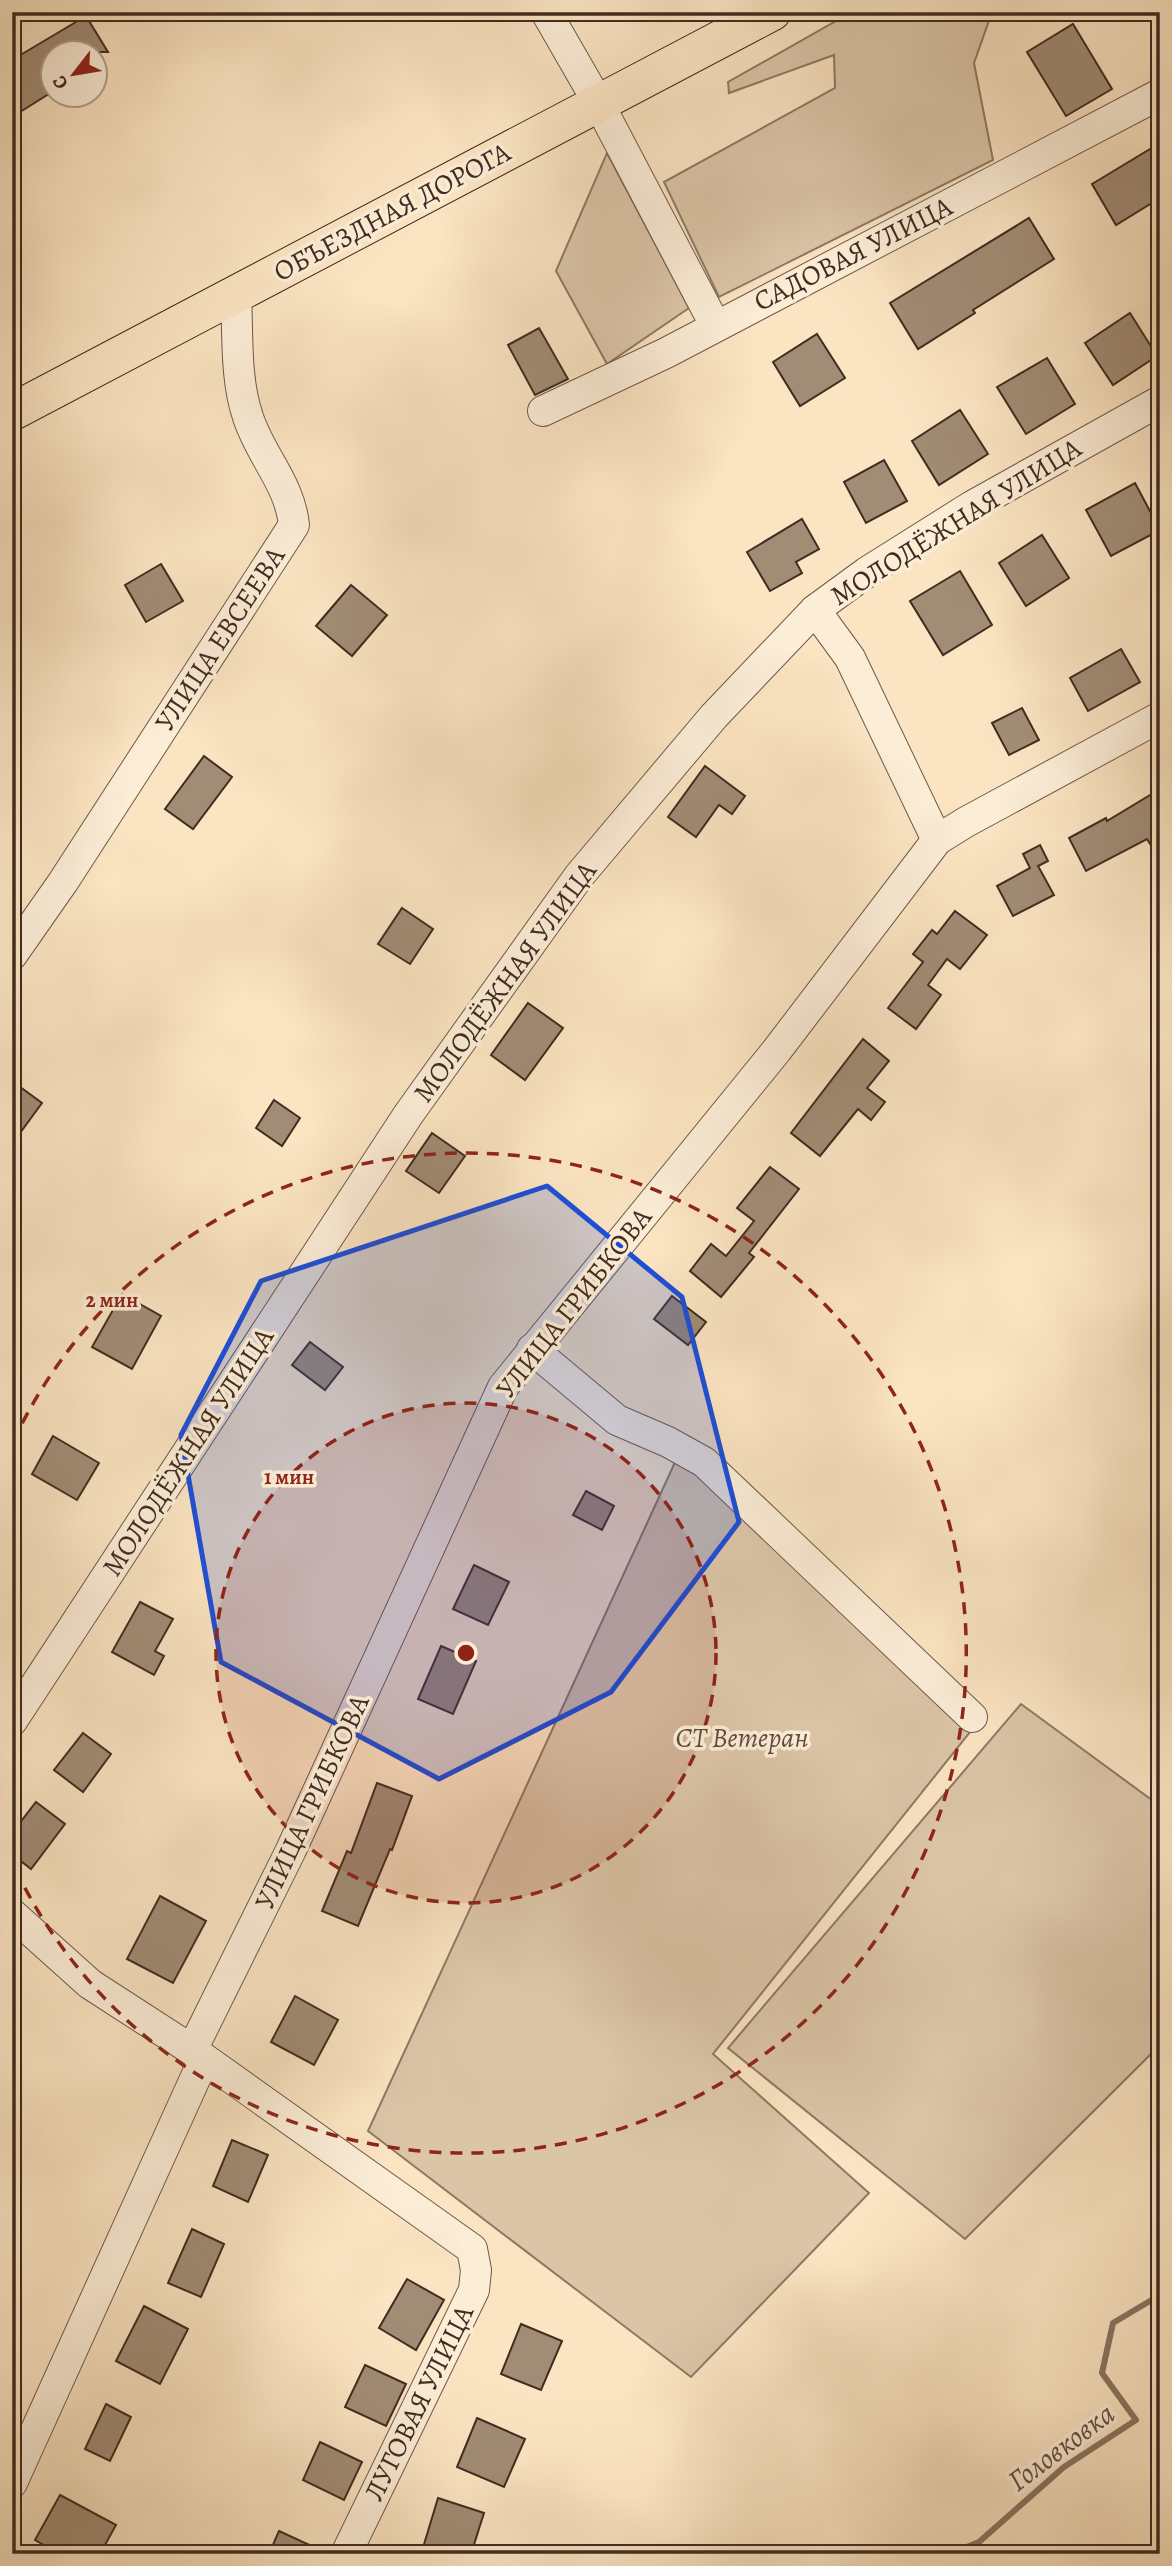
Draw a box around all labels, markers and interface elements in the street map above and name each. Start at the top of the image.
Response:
north arrow [38,38,108,108]
text: С [46,71,74,94]
street label: ОБЪЕЗДНАЯ ДОРОГА [267,133,518,291]
street label: САДОВАЯ УЛИЦА [747,187,959,320]
street label: МОЛОДЁЖНАЯ УЛИЦА [823,429,1089,615]
street label: УЛИЦА ЕВСЕЕВА [146,539,294,739]
street label: МОЛОДЁЖНАЯ УЛИЦА [405,853,606,1110]
street label: УЛИЦА ГРИБКОВА [487,1199,661,1407]
text: 2 мин [86,1286,138,1314]
street label: МОЛОДЁЖНАЯ УЛИЦА [93,1320,283,1584]
text: 1 мин [264,1463,314,1491]
centre of rings [454,1641,478,1665]
street label: УЛИЦА ГРИБКОВА [246,1688,379,1916]
park label: СТ Ветеран [675,1719,809,1757]
street label: ЛУГОВАЯ УЛИЦА [355,2298,483,2507]
water label: Головковка [999,2394,1123,2500]

